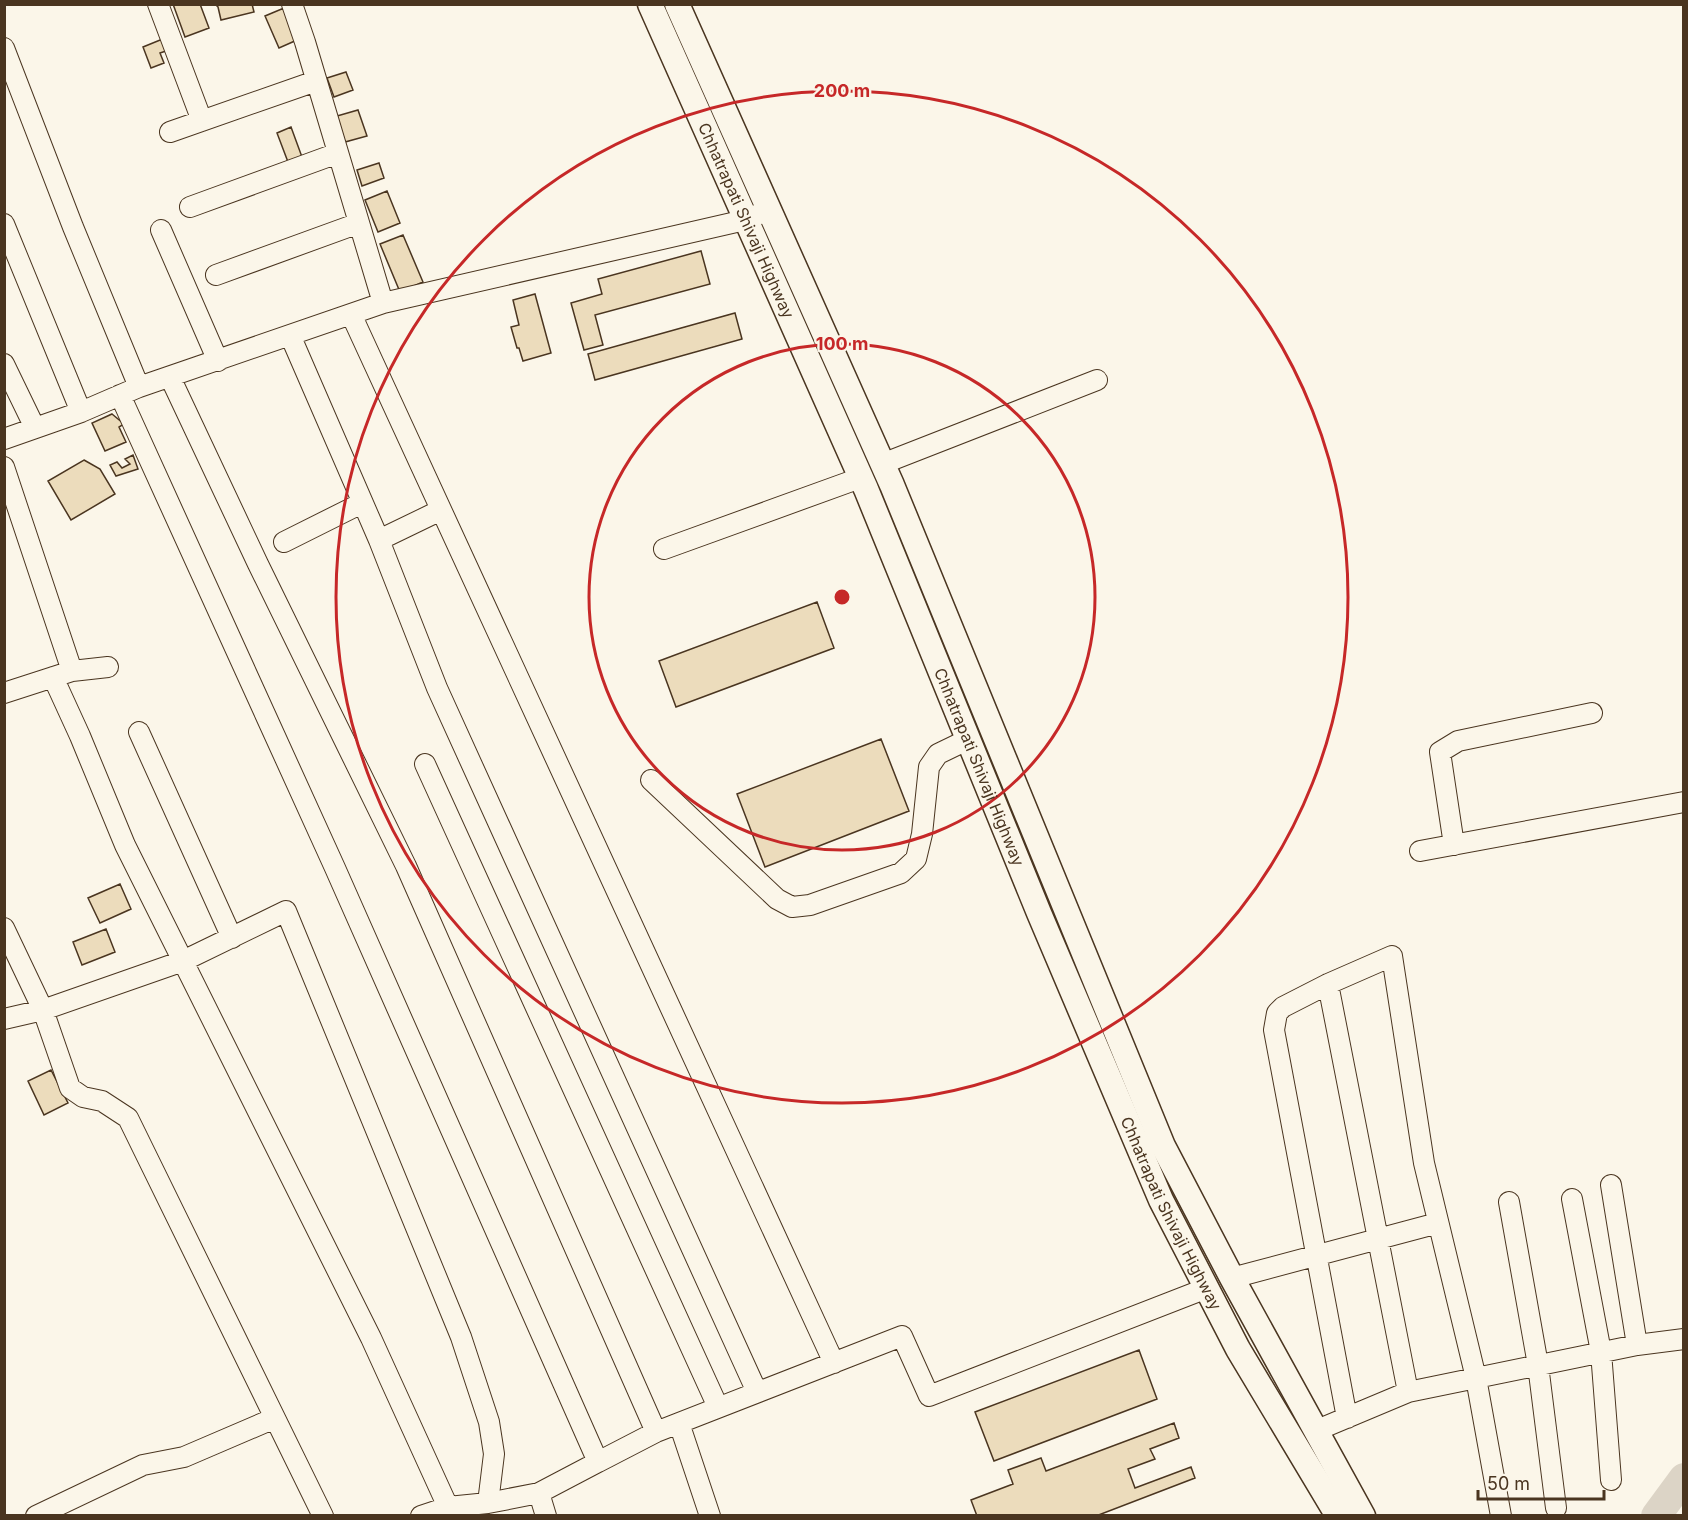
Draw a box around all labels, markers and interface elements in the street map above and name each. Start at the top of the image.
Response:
text: 200 m [814,80,870,101]
street label: Chhatrapati Shivaji Highway [694,120,799,321]
text: 100 m [816,333,868,354]
centre of rings [832,587,852,607]
street label: Chhatrapati Shivaji Highway [930,665,1029,869]
street label: Chhatrapati Shivaji Highway [1117,1113,1226,1313]
scale bar [1478,1463,1604,1501]
text: 50 m [1487,1473,1530,1494]

